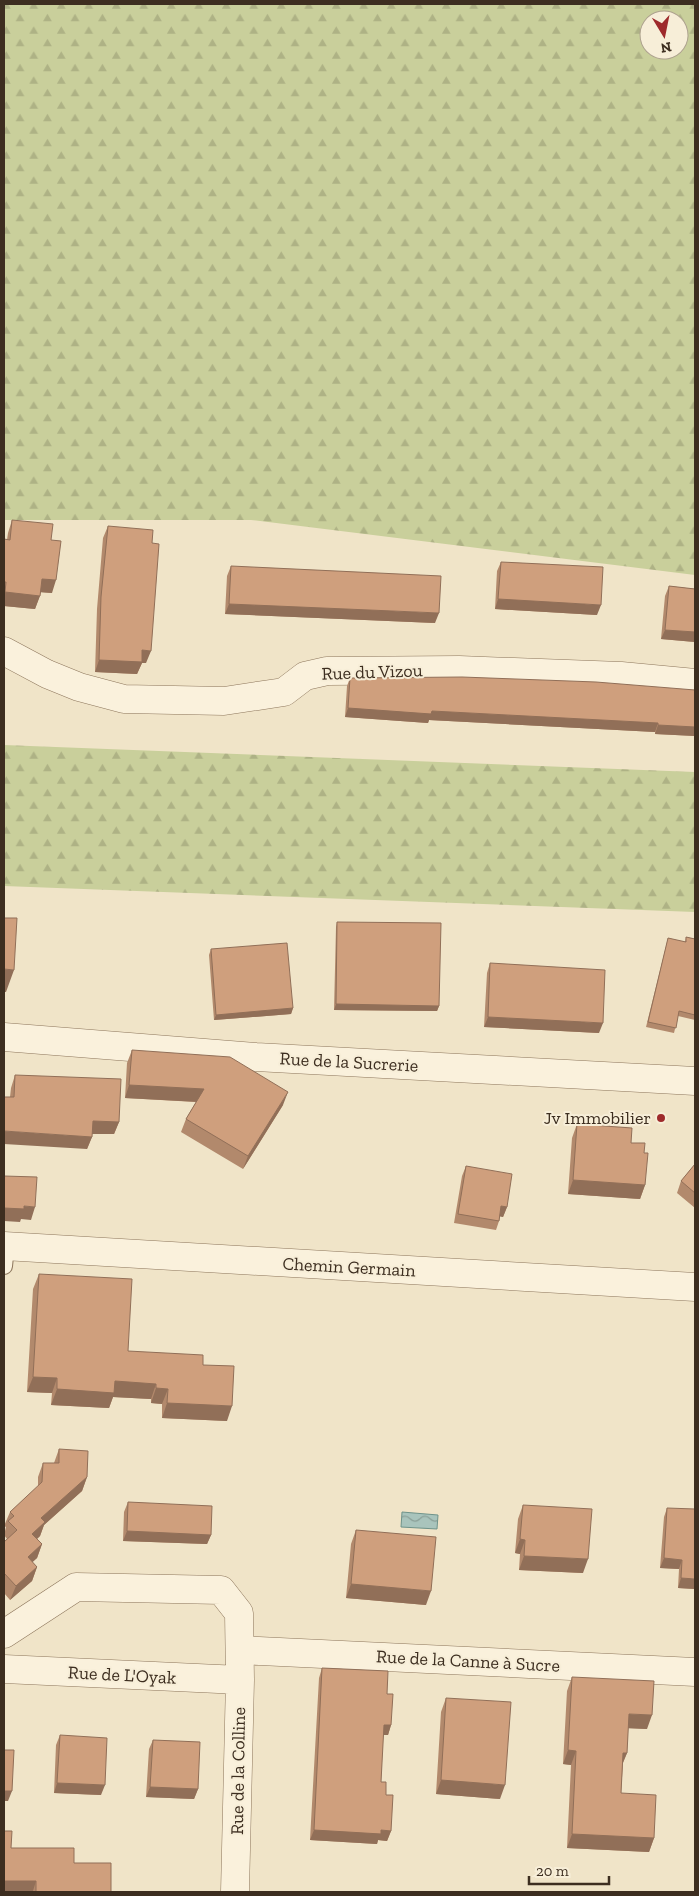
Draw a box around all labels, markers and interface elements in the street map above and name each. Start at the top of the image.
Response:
north arrow [639,10,689,60]
text: N [659,38,673,57]
street label: Rue du Vizou [321,659,423,685]
street label: Rue de la Sucrerie [279,1047,419,1077]
place label: Jv Immobilier [544,1107,651,1129]
marker: Jv Immobilier [655,1112,667,1124]
street label: Chemin Germain [282,1253,417,1282]
street label: Rue de la Canne à Sucre [376,1645,560,1677]
street label: Rue de L'Oyak [67,1661,177,1689]
street label: Rue de la Colline [226,1707,250,1835]
scale bar [529,1854,609,1886]
text: 20 m [536,1862,569,1880]

